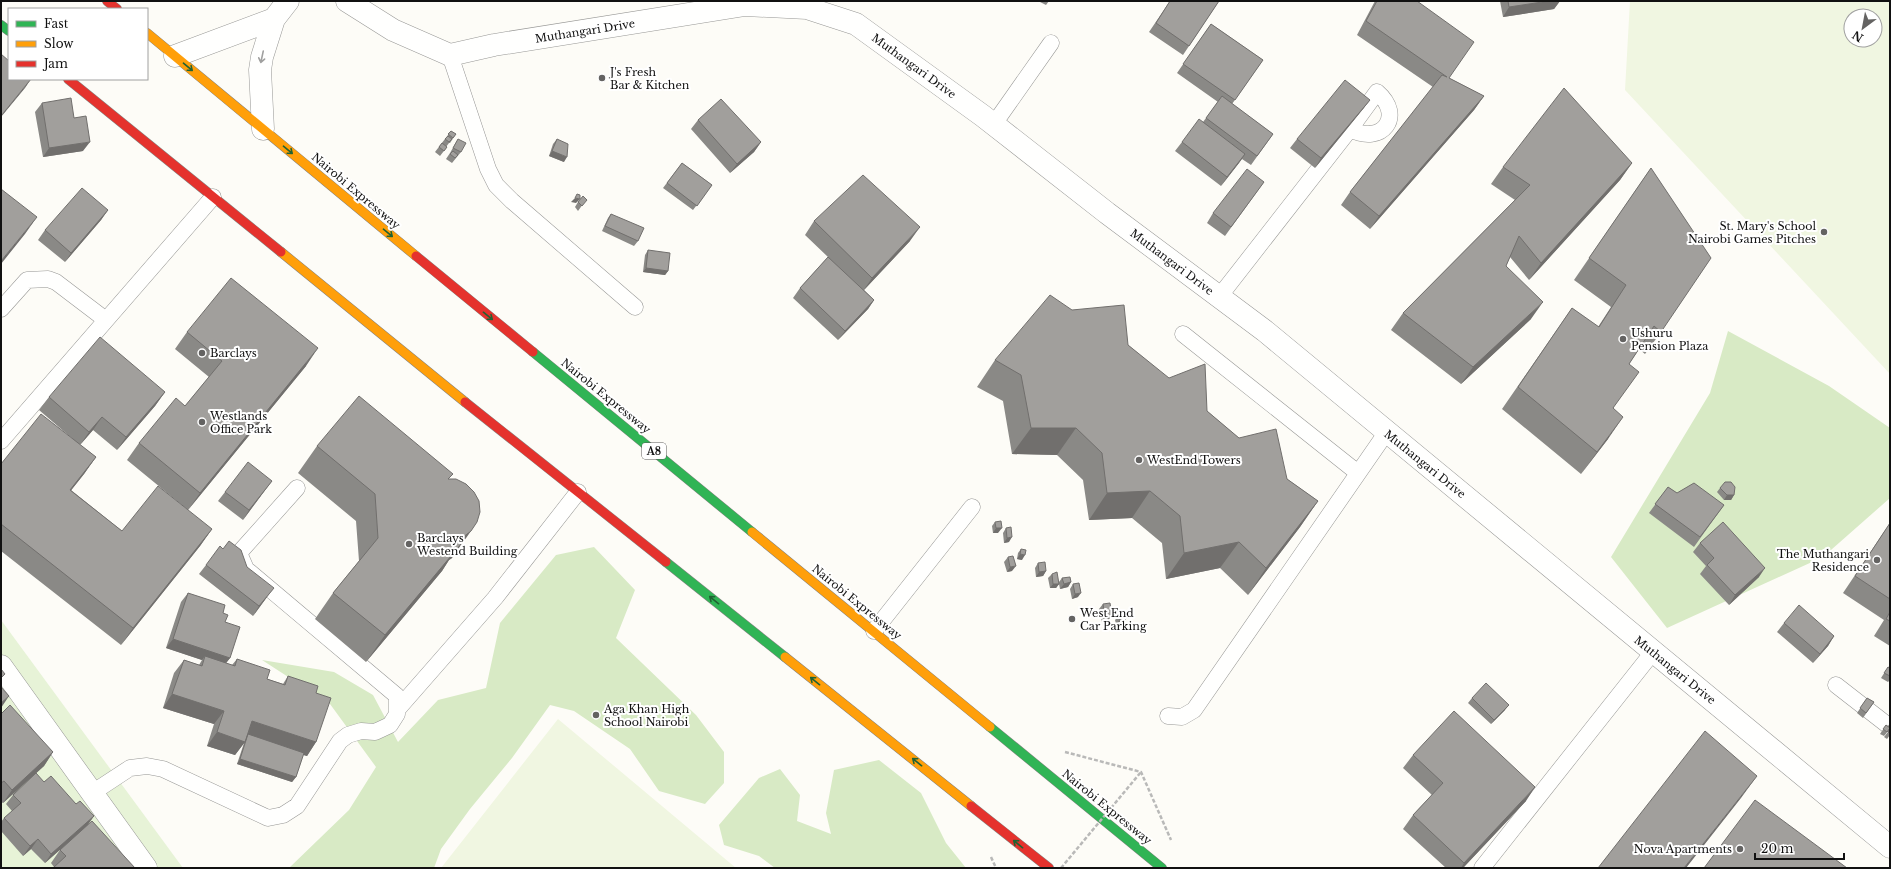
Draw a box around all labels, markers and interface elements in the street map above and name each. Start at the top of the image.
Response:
legend [8,8,148,80]
north arrow [1843,8,1883,48]
text: Fast [44,16,69,31]
street label: Muthangari Drive [534,16,636,46]
text: N [1849,27,1866,45]
street label: Muthangari Drive [869,31,959,101]
text: Slow [44,36,74,51]
one-way arrow [258,50,266,63]
text: Jam [42,56,68,71]
one-way arrow [183,62,193,71]
place label: J's Fresh Bar & Kitchen [608,65,690,92]
marker: J's Fresh Bar & Kitchen [597,73,607,83]
one-way arrow [282,146,293,154]
street label: Nairobi Expressway [309,150,403,232]
place label: St. Mary's School Nairobi Games Pitches [1688,219,1816,246]
street label: Muthangari Drive [1128,226,1216,298]
marker: St. Mary's School Nairobi Games Pitches [1819,227,1829,237]
one-way arrow [383,228,393,237]
one-way arrow [483,311,494,320]
place label: Ushuru Pension Plaza [1631,326,1709,353]
marker: Ushuru Pension Plaza [1618,334,1628,344]
place label: Barclays [210,346,257,360]
marker: Barclays [197,348,207,358]
street label: Nairobi Expressway [558,355,654,437]
place label: Westlands Office Park [209,409,272,436]
marker: Westlands Office Park [197,417,207,427]
street label: Muthangari Drive [1381,427,1469,501]
road number: A8 [642,443,666,459]
place label: WestEnd Towers [1146,453,1241,467]
marker: WestEnd Towers [1134,455,1144,465]
place label: Barclays Westend Building [416,531,518,558]
marker: Barclays Westend Building [404,539,414,549]
place label: The Muthangari Residence [1777,547,1869,574]
marker: The Muthangari Residence [1872,555,1882,565]
street label: Nairobi Expressway [809,561,905,643]
one-way arrow [708,596,719,605]
place label: West End Car Parking [1079,606,1147,633]
marker: West End Car Parking [1067,614,1077,624]
street label: Muthangari Drive [1631,633,1719,707]
one-way arrow [810,677,821,686]
place label: Aga Khan High School Nairobi [603,702,690,729]
marker: Aga Khan High School Nairobi [591,710,601,720]
one-way arrow [911,758,922,767]
street label: Nairobi Expressway [1059,766,1155,848]
scale bar [1755,835,1844,861]
one-way arrow [1013,839,1024,848]
text: 20 m [1761,841,1793,856]
place label: Nova Apartments [1634,842,1732,856]
marker: Nova Apartments [1735,844,1745,854]

